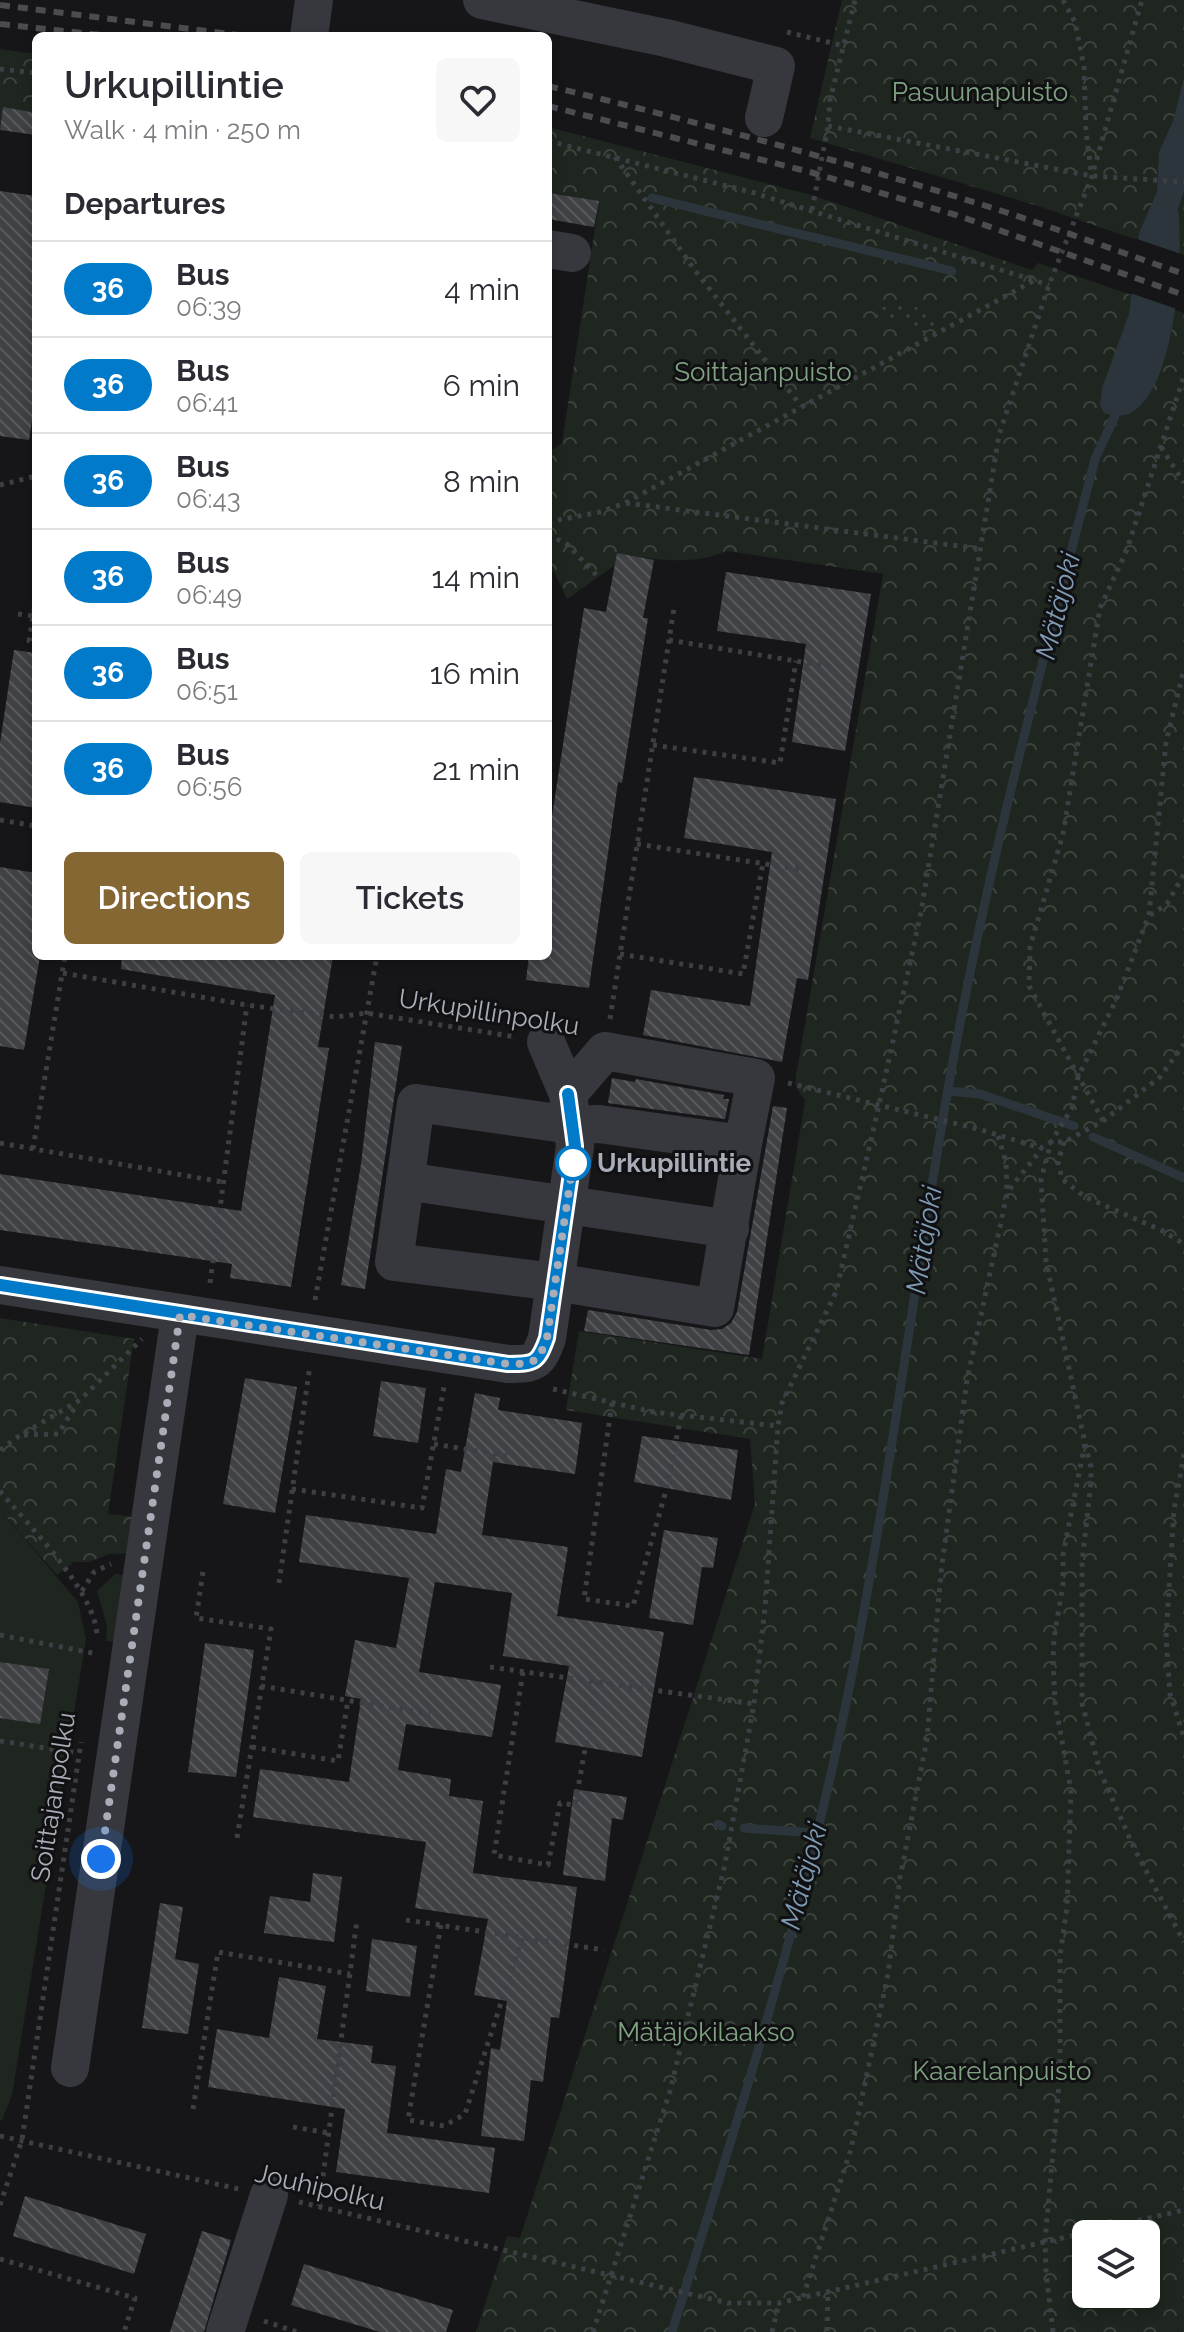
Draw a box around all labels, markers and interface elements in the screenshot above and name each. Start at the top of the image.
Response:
button: heart [436,58,520,142]
text: Urkupillintie [64,62,284,107]
park label: Pasuunapuisto [892,77,1068,107]
text: Walk · 4 min · 250 m [64,115,301,145]
text: Departures [64,186,226,221]
text: Bus [176,257,230,292]
text: 36 [92,272,124,305]
text: 4 min [444,272,520,307]
text: 06:39 [176,292,242,322]
text: Bus [176,353,230,388]
park label: Soittajanpuisto [674,357,852,387]
text: 36 [92,368,124,401]
text: 6 min [443,368,520,403]
text: 06:41 [176,388,238,418]
text: Bus [176,449,230,484]
text: 36 [92,464,124,497]
text: 8 min [443,464,520,499]
text: 06:43 [176,484,241,514]
text: Bus [176,545,230,580]
water label: Mätäjoki [1029,548,1087,663]
text: 36 [92,560,124,593]
text: 14 min [432,560,520,595]
text: 06:49 [176,580,242,610]
text: Bus [176,641,230,676]
text: 36 [92,656,124,689]
text: 16 min [430,656,520,691]
text: 06:51 [176,676,238,706]
text: Bus [176,737,230,772]
text: 36 [92,752,124,785]
text: 21 min [432,752,520,787]
text: 06:56 [176,772,242,802]
button: Directions [64,852,284,944]
button: Tickets [300,852,520,944]
street label: Urkupillinpolku [397,983,581,1041]
marker: Urkupillintie [556,1146,590,1180]
place label: Urkupillintie [597,1148,751,1178]
water label: Mätäjoki [899,1183,949,1296]
street label: Soittajanpolku [25,1710,81,1884]
water label: Mätäjoki [774,1818,834,1933]
your location [81,1839,121,1879]
park label: Mätäjokilaakso [617,2017,795,2047]
park label: Kaarelanpuisto [912,2056,1092,2086]
street label: Jouhipolku [252,2158,388,2216]
map controls [1072,2220,1160,2308]
button: layers [1072,2220,1160,2308]

